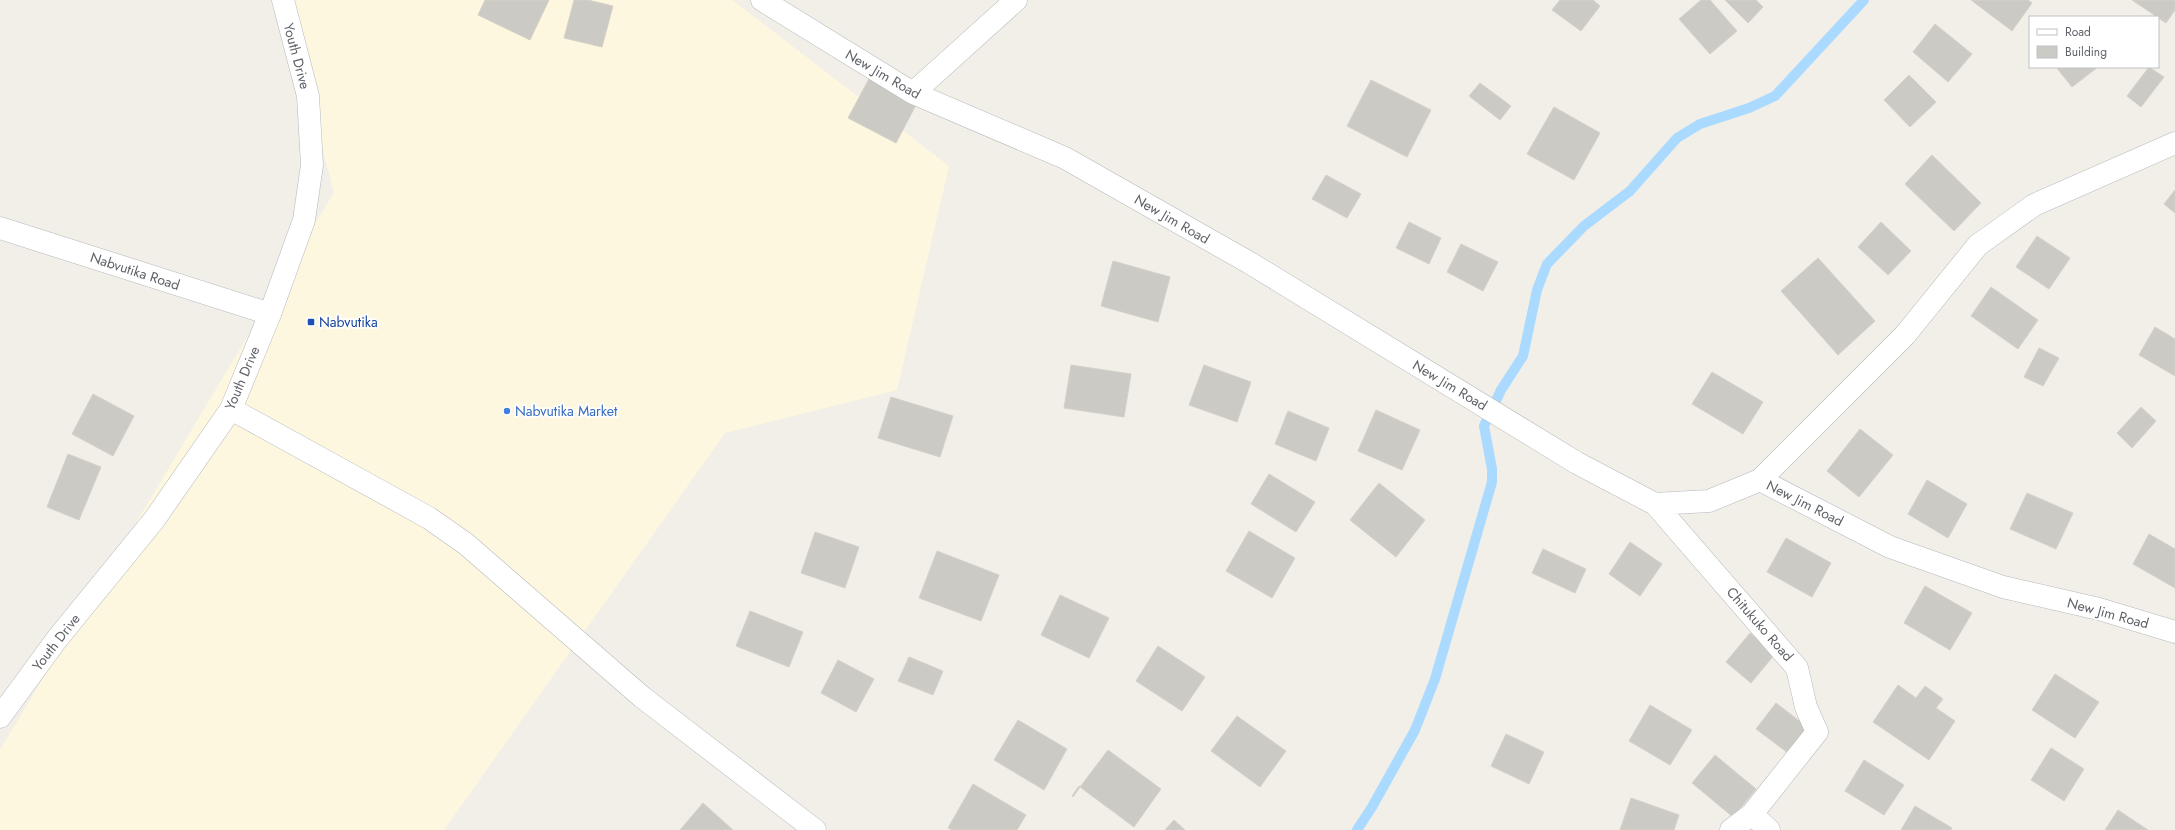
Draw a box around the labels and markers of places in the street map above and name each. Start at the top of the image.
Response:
place label: Nabvutika [319,312,378,332]
marker: Nabvutika [306,317,316,327]
place label: Nabvutika Market [515,401,618,421]
marker: Nabvutika Market [502,406,512,416]

